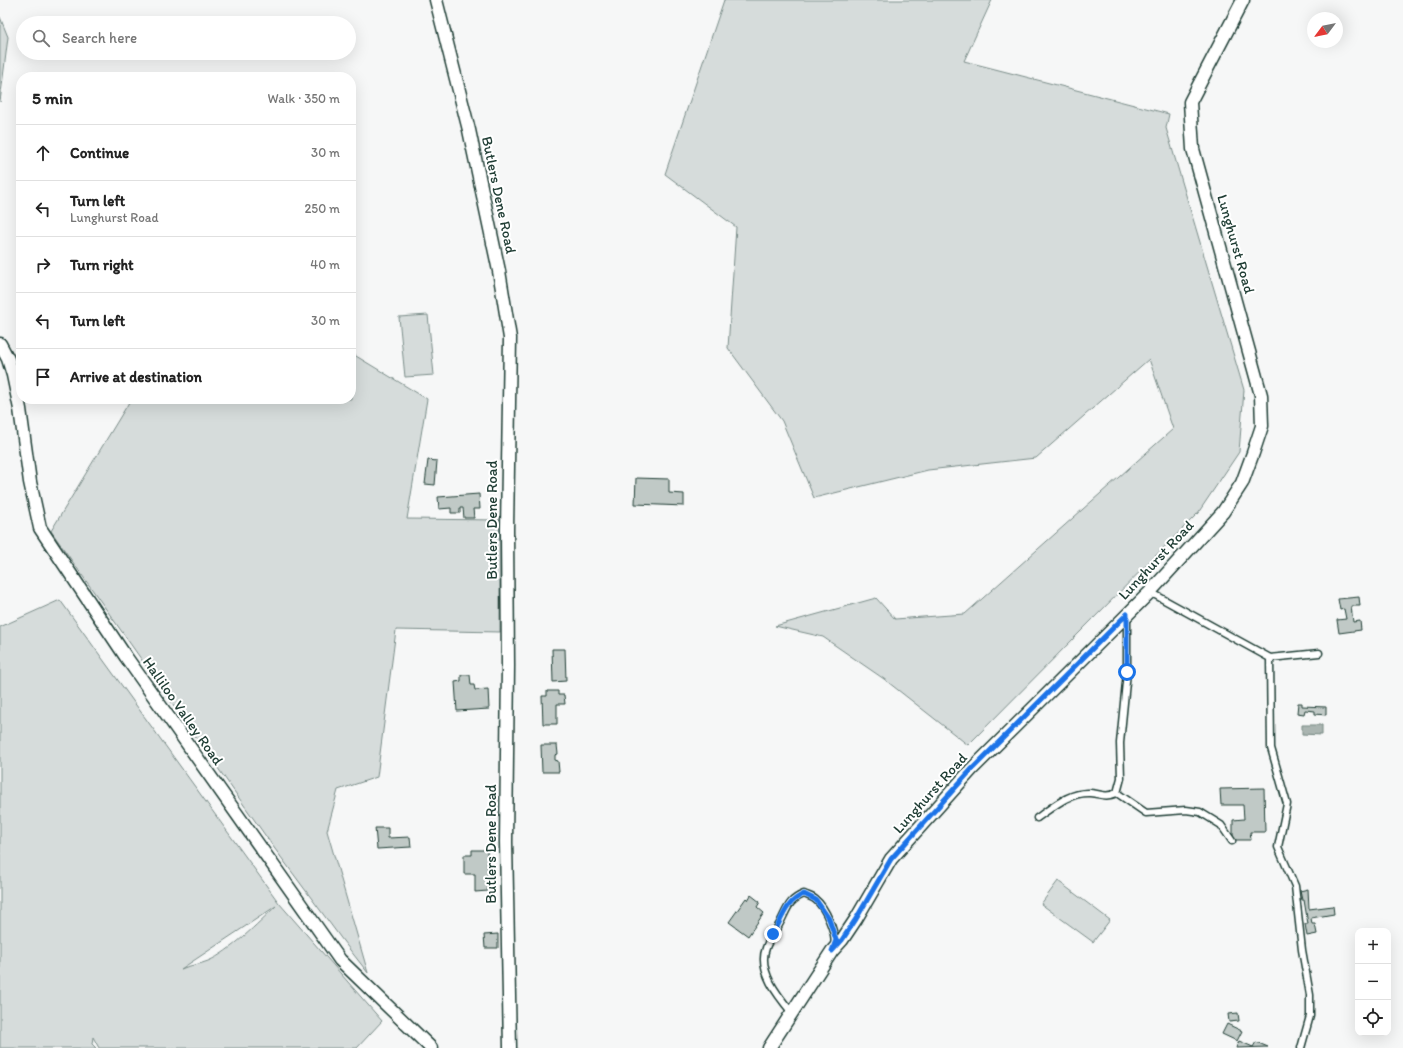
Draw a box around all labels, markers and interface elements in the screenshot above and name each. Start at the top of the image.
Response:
north arrow [1307,12,1343,48]
search box [16,16,356,60]
icon: search [30,27,52,49]
text: Search here [62,29,137,47]
text: 5 min [32,88,72,108]
text: Walk · 350 m [268,91,340,106]
street label: Butlers Dene Road [478,135,520,255]
icon: ahead [32,142,54,164]
text: Continue [70,144,129,162]
text: 30 m [311,145,340,160]
text: Turn left [70,192,125,210]
street label: Lunghurst Road [1213,192,1259,296]
icon: left [32,198,54,220]
text: 250 m [304,201,340,216]
text: Lunghurst Road [70,210,159,225]
icon: right [32,254,54,276]
text: Turn right [70,256,134,274]
text: 40 m [310,257,340,272]
icon: left [32,310,54,332]
text: Turn left [70,312,125,330]
text: 30 m [311,313,340,328]
icon: arrive [32,366,54,388]
text: Arrive at destination [70,368,202,386]
street label: Butlers Dene Road [483,460,501,580]
street label: Lunghurst Road [1114,516,1198,604]
street label: Halliloo Valley Road [139,653,228,769]
route start [1118,663,1136,681]
street label: Lunghurst Road [889,748,971,837]
street label: Butlers Dene Road [482,784,500,904]
route end [764,925,782,943]
map controls [1355,928,1391,1036]
button: + [1355,928,1391,964]
button: − [1355,964,1391,1000]
button: locate [1355,1000,1391,1036]

